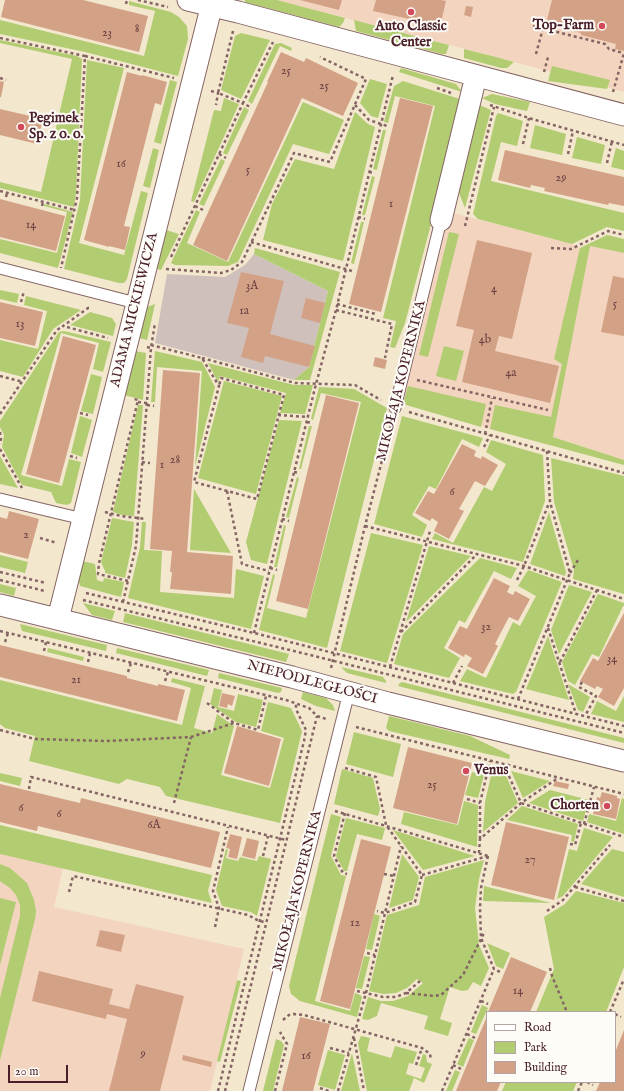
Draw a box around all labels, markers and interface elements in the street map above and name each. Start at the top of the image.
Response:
marker: Auto Classic Center [406,7,416,17]
place label: Top-Farm [533,18,594,34]
place label: Auto Classic Center [375,19,447,52]
marker: Top-Farm [597,21,607,31]
house number: 8 [135,23,139,37]
house number: 23 [102,27,112,41]
house number: 25 [281,65,291,79]
house number: 25 [319,80,329,94]
place label: Pegimek Sp. z o. o. [29,111,84,144]
marker: Pegimek Sp. z o. o. [16,122,26,132]
house number: 16 [116,158,126,172]
house number: 5 [246,164,250,178]
house number: 29 [556,172,566,186]
house number: 1 [389,198,393,212]
house number: 14 [26,219,36,233]
street label: ADAMA MICKIEWICZA [108,231,162,389]
house number: 3A [246,280,258,294]
house number: 4 [491,283,497,297]
house number: 5 [613,298,617,312]
street label: MIKOŁAJA KOPERNIKA [374,299,430,463]
house number: 1a [239,305,249,319]
house number: 13 [16,318,24,332]
house number: 4b [479,334,491,348]
house number: 4a [505,367,517,381]
house number: 28 [170,454,180,468]
house number: 1 [160,459,164,473]
house number: 6 [449,486,455,500]
house number: 2 [23,529,29,543]
house number: 32 [481,621,491,635]
house number: 34 [607,653,617,667]
street label: NIEPODLEGŁOŚCI [245,658,379,708]
house number: 21 [71,674,81,688]
place label: Venus [474,763,508,779]
marker: Venus [461,766,471,776]
house number: 25 [427,779,437,793]
place label: Chorten [550,798,599,814]
marker: Chorten [602,801,612,811]
house number: 6 [18,802,24,816]
house number: 6 [56,808,62,822]
street label: MIKOŁAJA KOPERNIKA [270,809,326,973]
house number: 6A [147,819,161,833]
house number: 27 [524,854,536,868]
house number: 12 [350,917,360,931]
house number: 14 [513,985,523,999]
legend [486,1011,616,1083]
text: Road [524,1020,551,1035]
text: Park [524,1040,547,1055]
house number: 9 [140,1048,146,1062]
house number: 16 [301,1050,311,1064]
scale bar [10,1057,70,1083]
text: Building [524,1060,567,1075]
text: 20 m [15,1064,38,1079]

